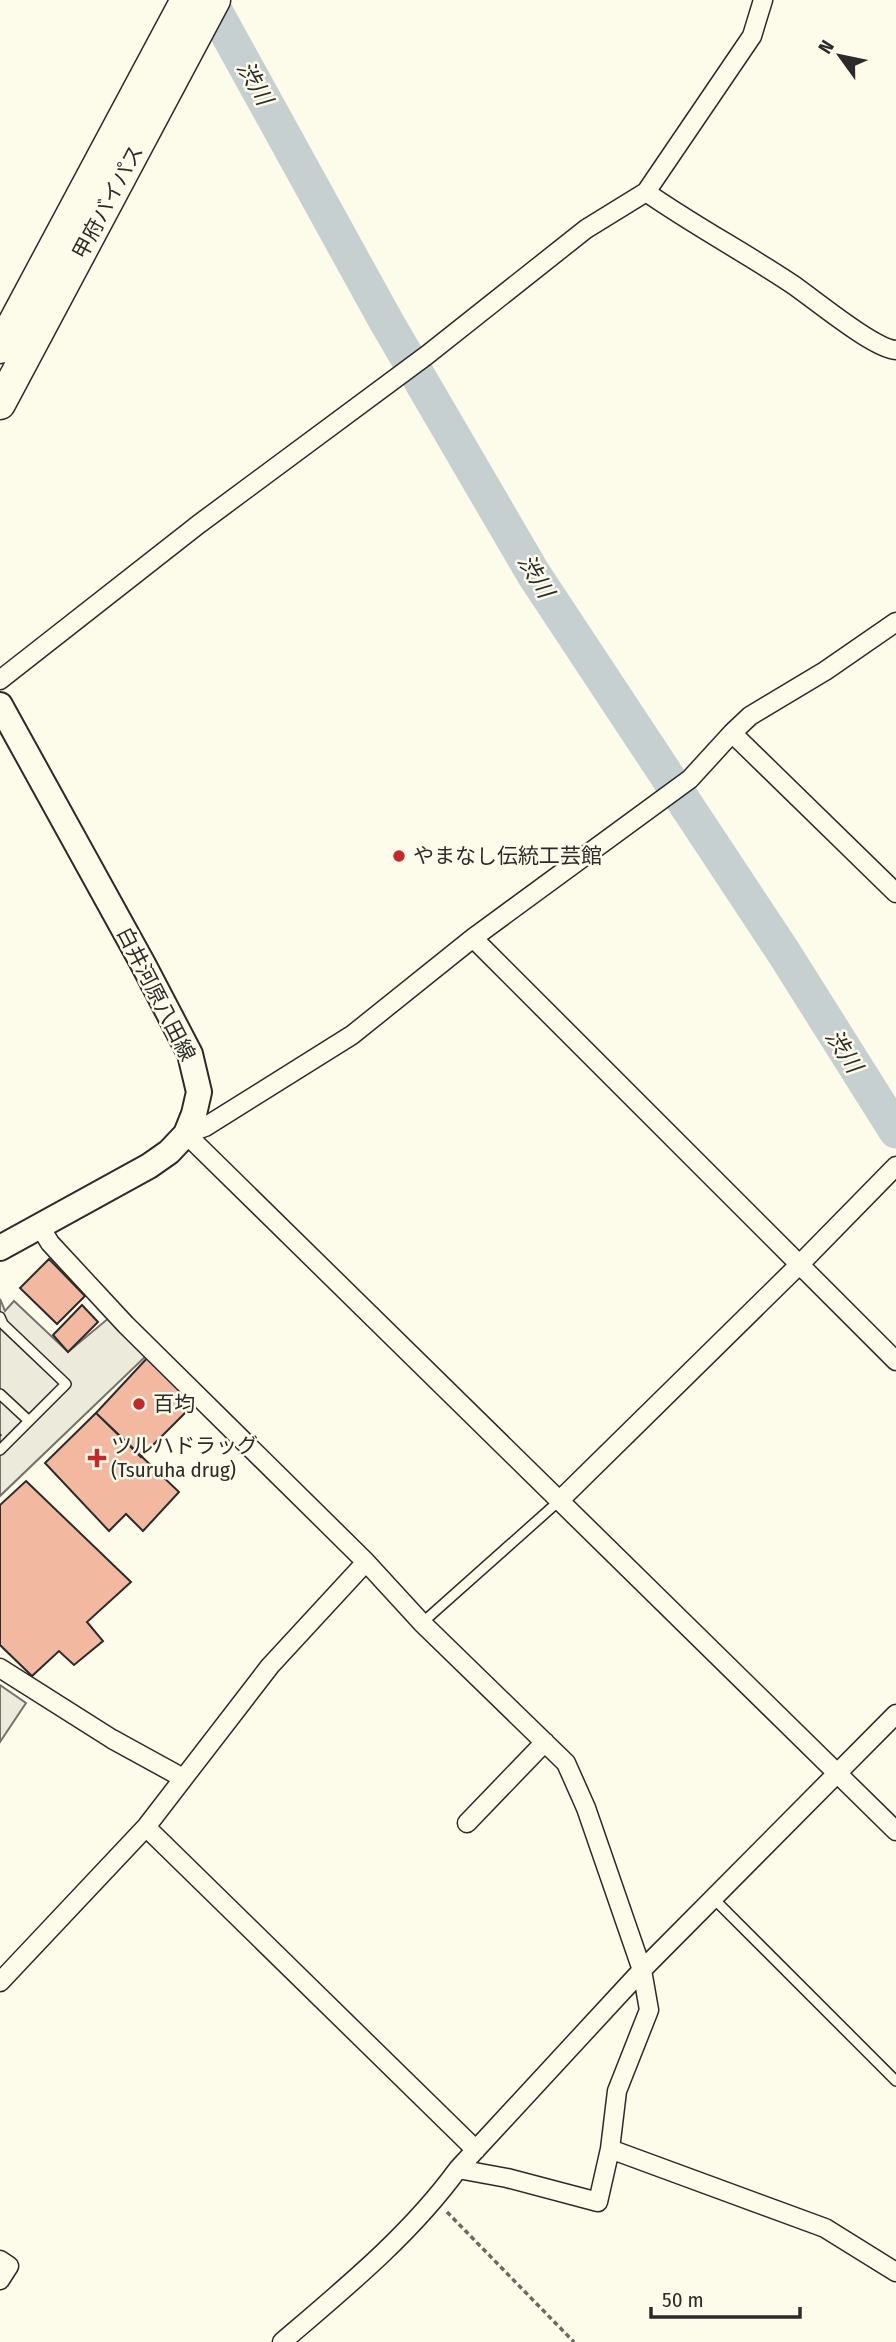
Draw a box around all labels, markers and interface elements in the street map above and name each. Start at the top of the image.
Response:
north arrow [805,21,875,91]
text: N [813,36,839,58]
water label: 渋川 [231,56,280,113]
street label: 甲府バイパス [67,140,149,264]
water label: 渋川 [512,549,561,605]
place label: やまなし伝統工芸館 [413,843,602,869]
marker: やまなし伝統工芸館 [391,848,407,864]
street label: 白井河原八田線 [111,923,201,1065]
water label: 渋川 [820,1024,870,1080]
place label: 百均 [153,1391,195,1417]
marker: 百均 [131,1396,147,1412]
place label: ツルハドラッグ (Tsuruha drug) [111,1433,258,1483]
marker: ツルハドラッグ (Tsuruha drug) [89,1450,105,1466]
scale bar [651,2276,800,2320]
text: 50 m [662,2287,704,2313]

